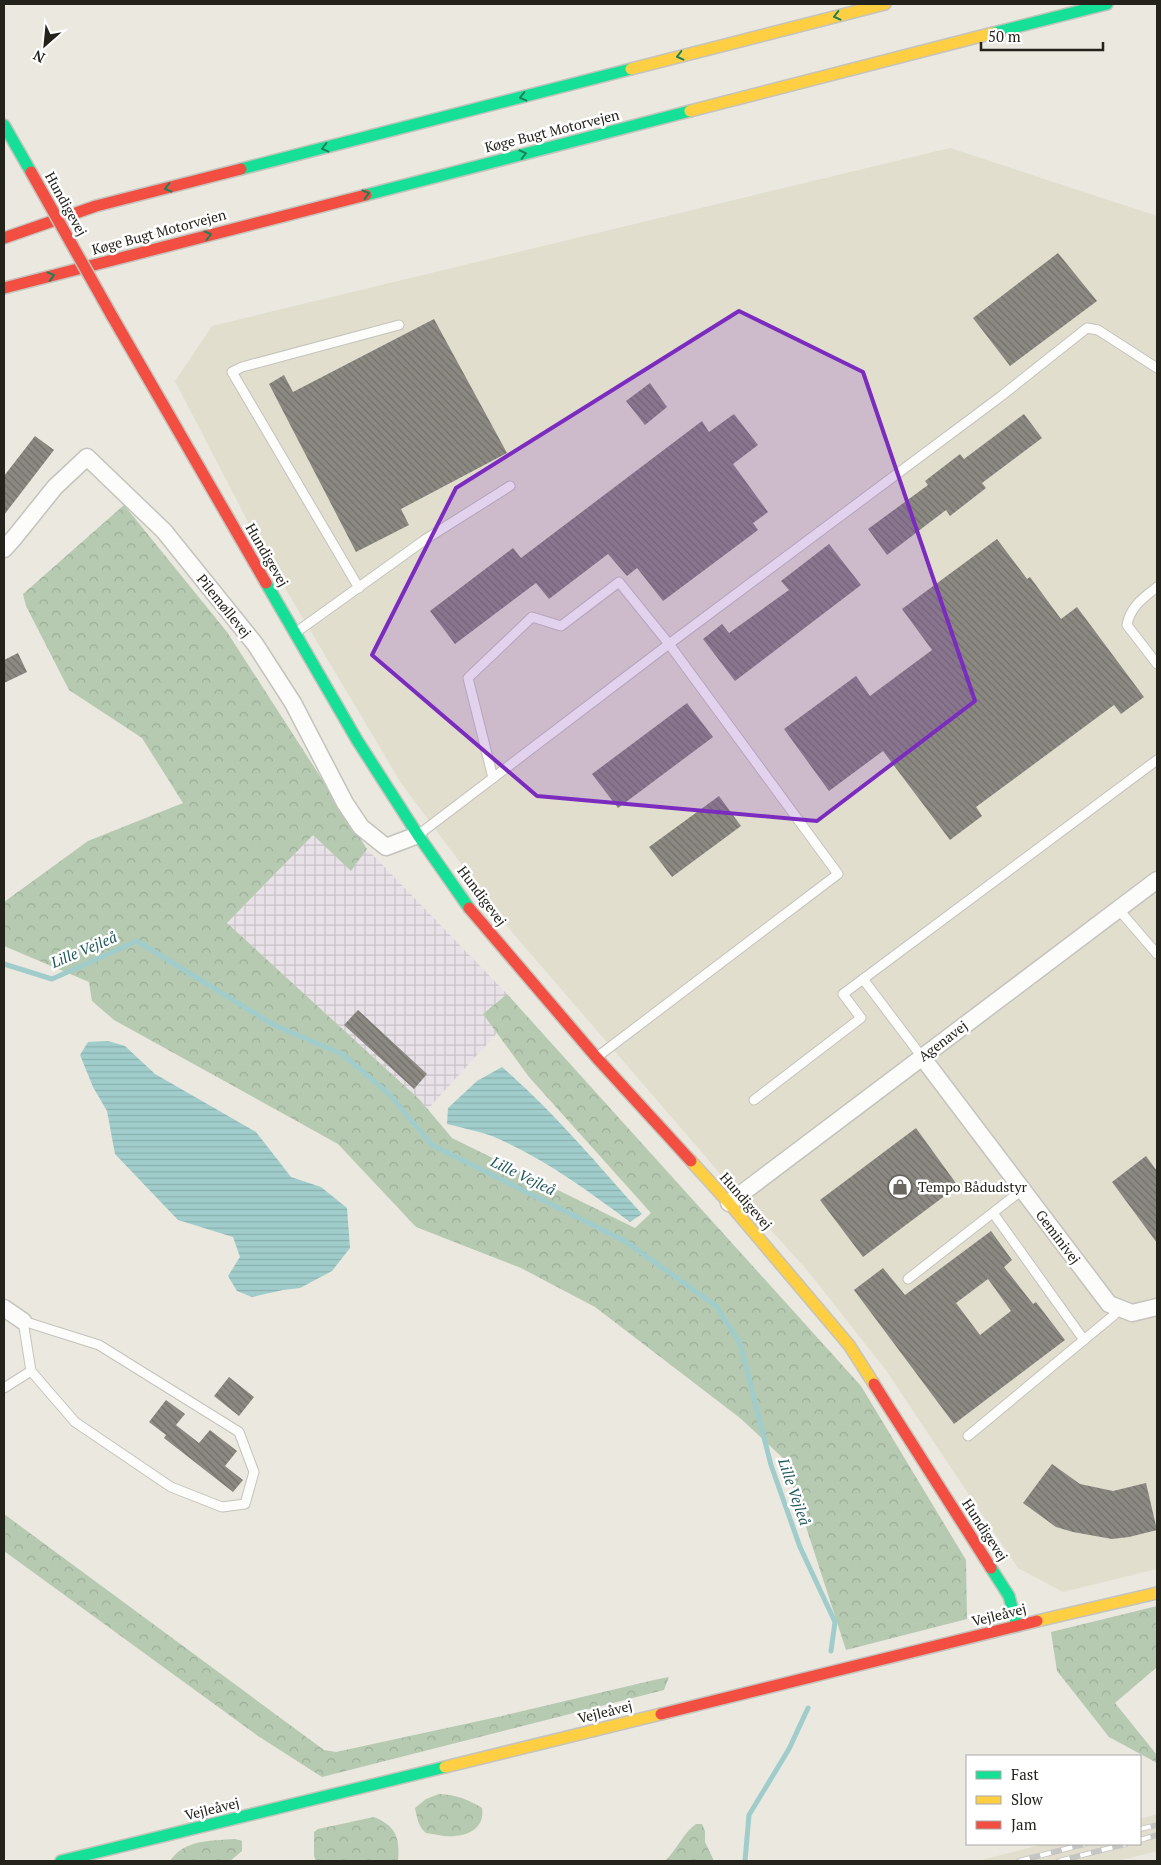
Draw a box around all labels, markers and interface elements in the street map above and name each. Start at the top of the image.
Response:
one-way arrow [833,10,842,21]
north arrow [20,20,70,70]
scale bar [981,20,1104,52]
text: 50 m [988,26,1021,46]
text: N [29,46,48,68]
one-way arrow [677,51,685,61]
one-way arrow [518,91,527,102]
street label: Køge Bugt Motorvejen [483,104,622,156]
one-way arrow [322,142,330,152]
one-way arrow [518,149,527,160]
street label: Hundigevej [41,168,92,239]
one-way arrow [164,182,173,193]
one-way arrow [361,190,369,200]
street label: Køge Bugt Motorvejen [90,204,229,259]
one-way arrow [204,230,213,241]
one-way arrow [46,271,55,282]
street label: Hundigevej [242,519,293,590]
street label: Pilemøllevej [193,570,256,641]
street label: Hundigevej [454,862,511,930]
water label: Lille Vejleå [47,926,120,972]
street label: Agenavej [914,1016,971,1065]
water label: Lille Vejleå [487,1150,559,1199]
street label: Hundigevej [716,1168,777,1234]
shop icon: Tempo Bådudstyr [887,1174,913,1200]
place label: Tempo Bådudstyr [918,1177,1028,1196]
street label: Geminivej [1032,1206,1085,1268]
water label: Lille Vejleå [774,1454,816,1528]
street label: Hundigevej [958,1495,1013,1565]
street label: Vejleåvej [970,1599,1028,1630]
street label: Vejleåvej [576,1696,634,1727]
legend [966,1755,1141,1845]
text: Fast [1011,1764,1039,1784]
text: Slow [1011,1789,1044,1809]
street label: Vejleåvej [183,1793,241,1824]
text: Jam [1011,1814,1037,1834]

